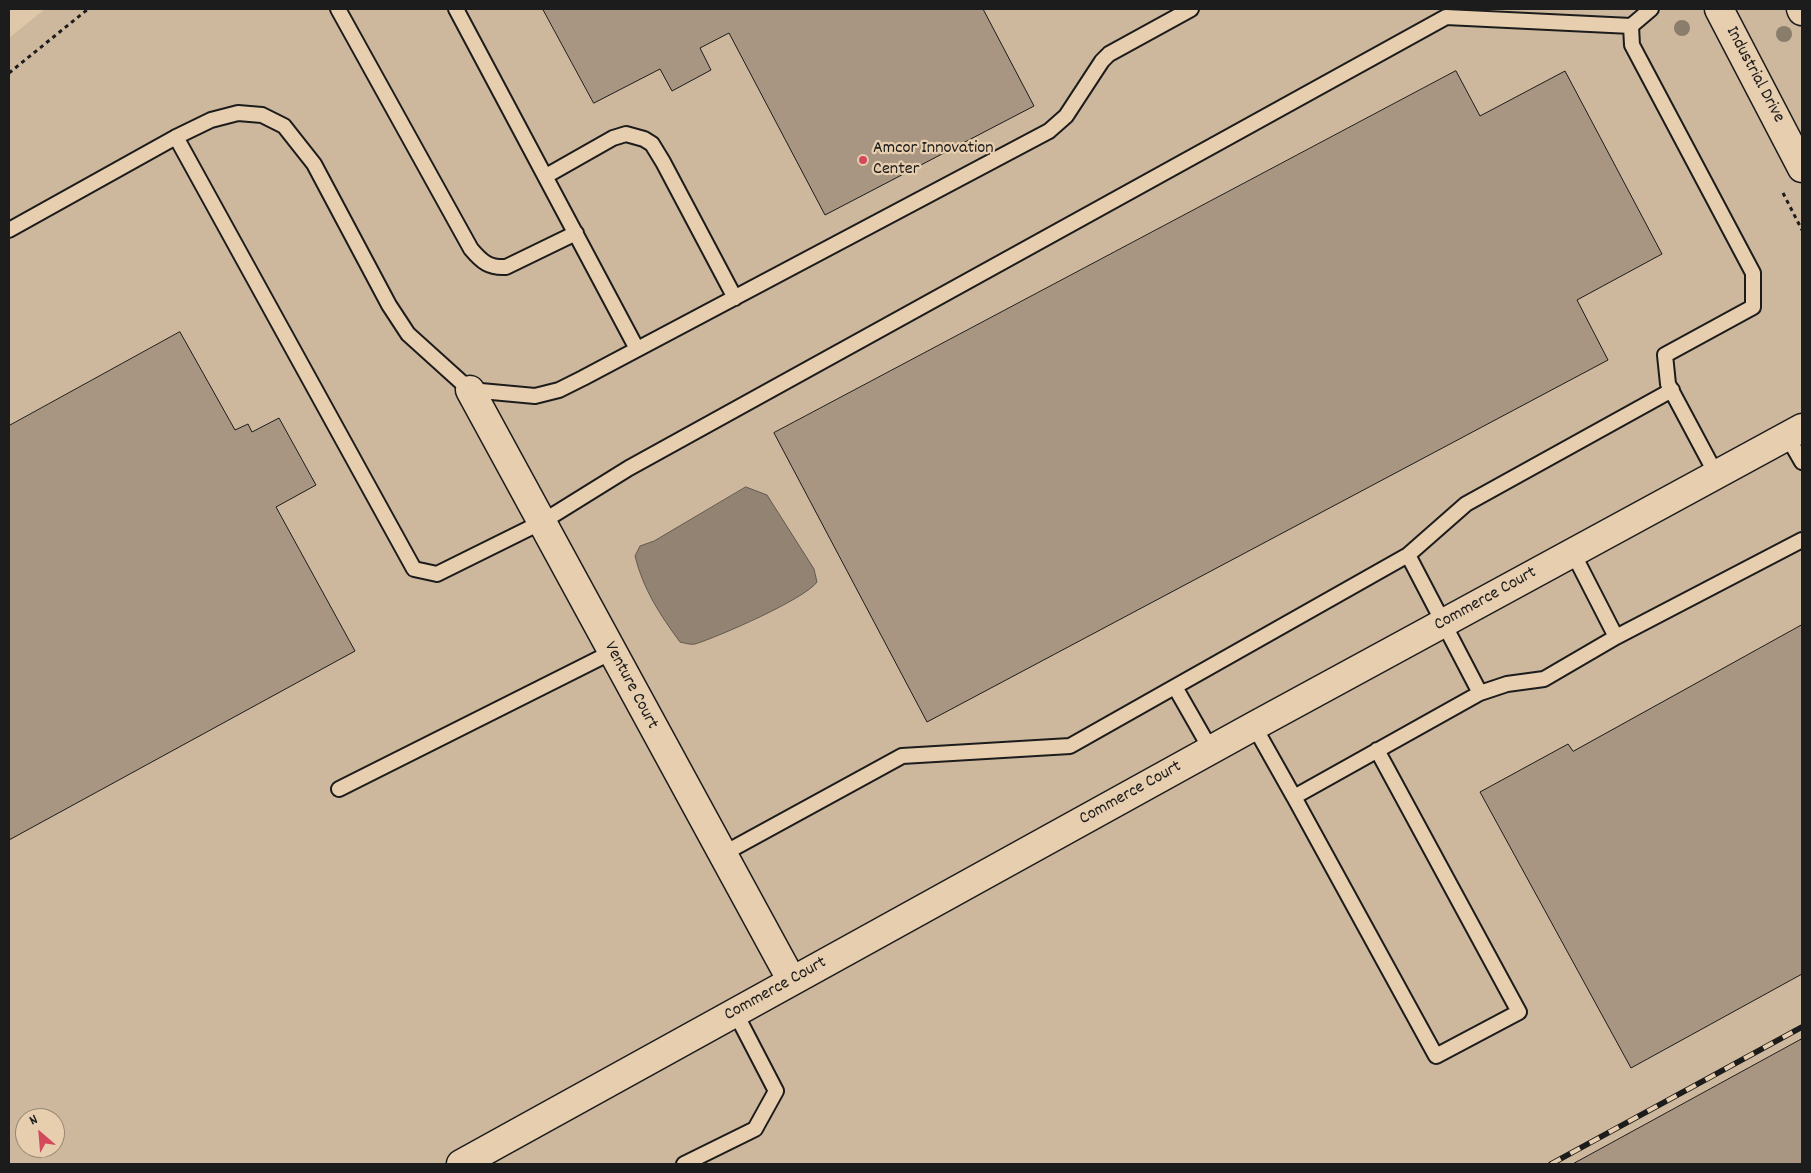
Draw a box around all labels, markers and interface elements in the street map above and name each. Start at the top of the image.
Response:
street label: Industrial Drive [1720,23,1788,127]
place label: Amcor Innovation Center [873,139,994,182]
marker: Amcor Innovation Center [857,154,869,166]
street label: Commerce Court [1431,563,1541,637]
street label: Venture Court [598,639,662,733]
street label: Commerce Court [1076,757,1186,831]
street label: Commerce Court [721,953,831,1027]
north arrow [15,1108,65,1158]
text: N [26,1110,41,1131]

